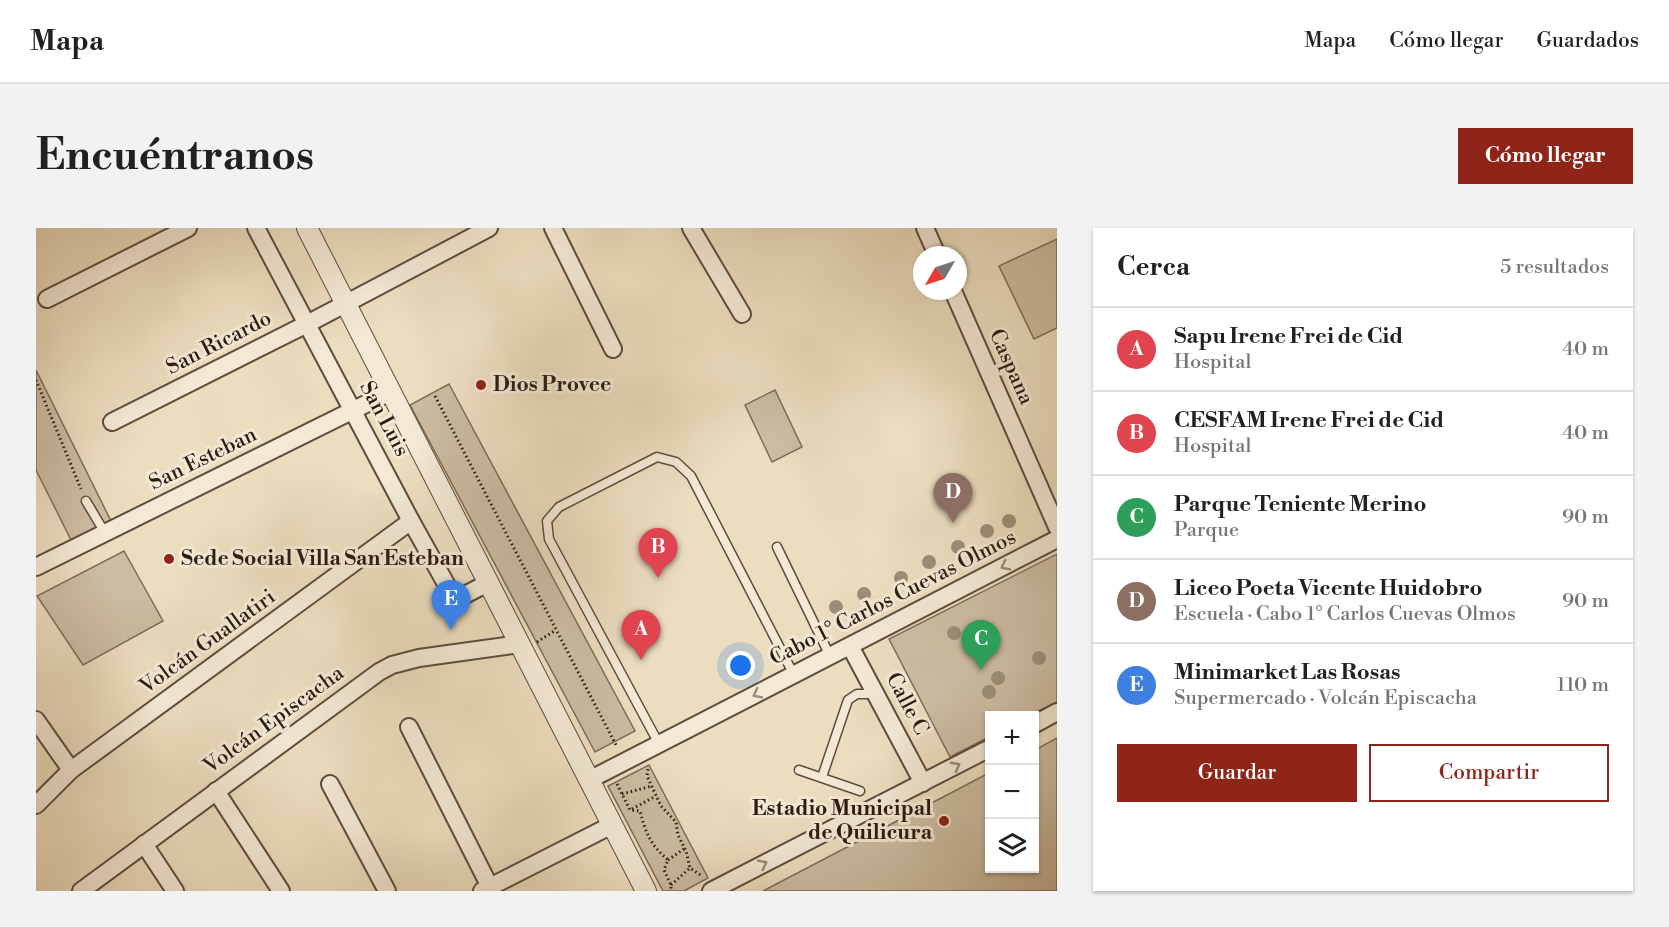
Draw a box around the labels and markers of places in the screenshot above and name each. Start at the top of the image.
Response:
place label: Dios Provee [493,372,611,398]
marker: Dios Provee [474,378,488,392]
pin: D [934,474,972,523]
pin: B [638,528,678,578]
place label: Sede Social Villa San Esteban [181,546,464,572]
marker: Sede Social Villa San Esteban [162,552,176,566]
pin: E [432,580,470,630]
pin: A [622,610,660,660]
pin: C [962,620,1000,670]
place label: Estadio Municipal de Quilicura [752,796,933,846]
marker: Estadio Municipal de Quilicura [937,814,951,828]

